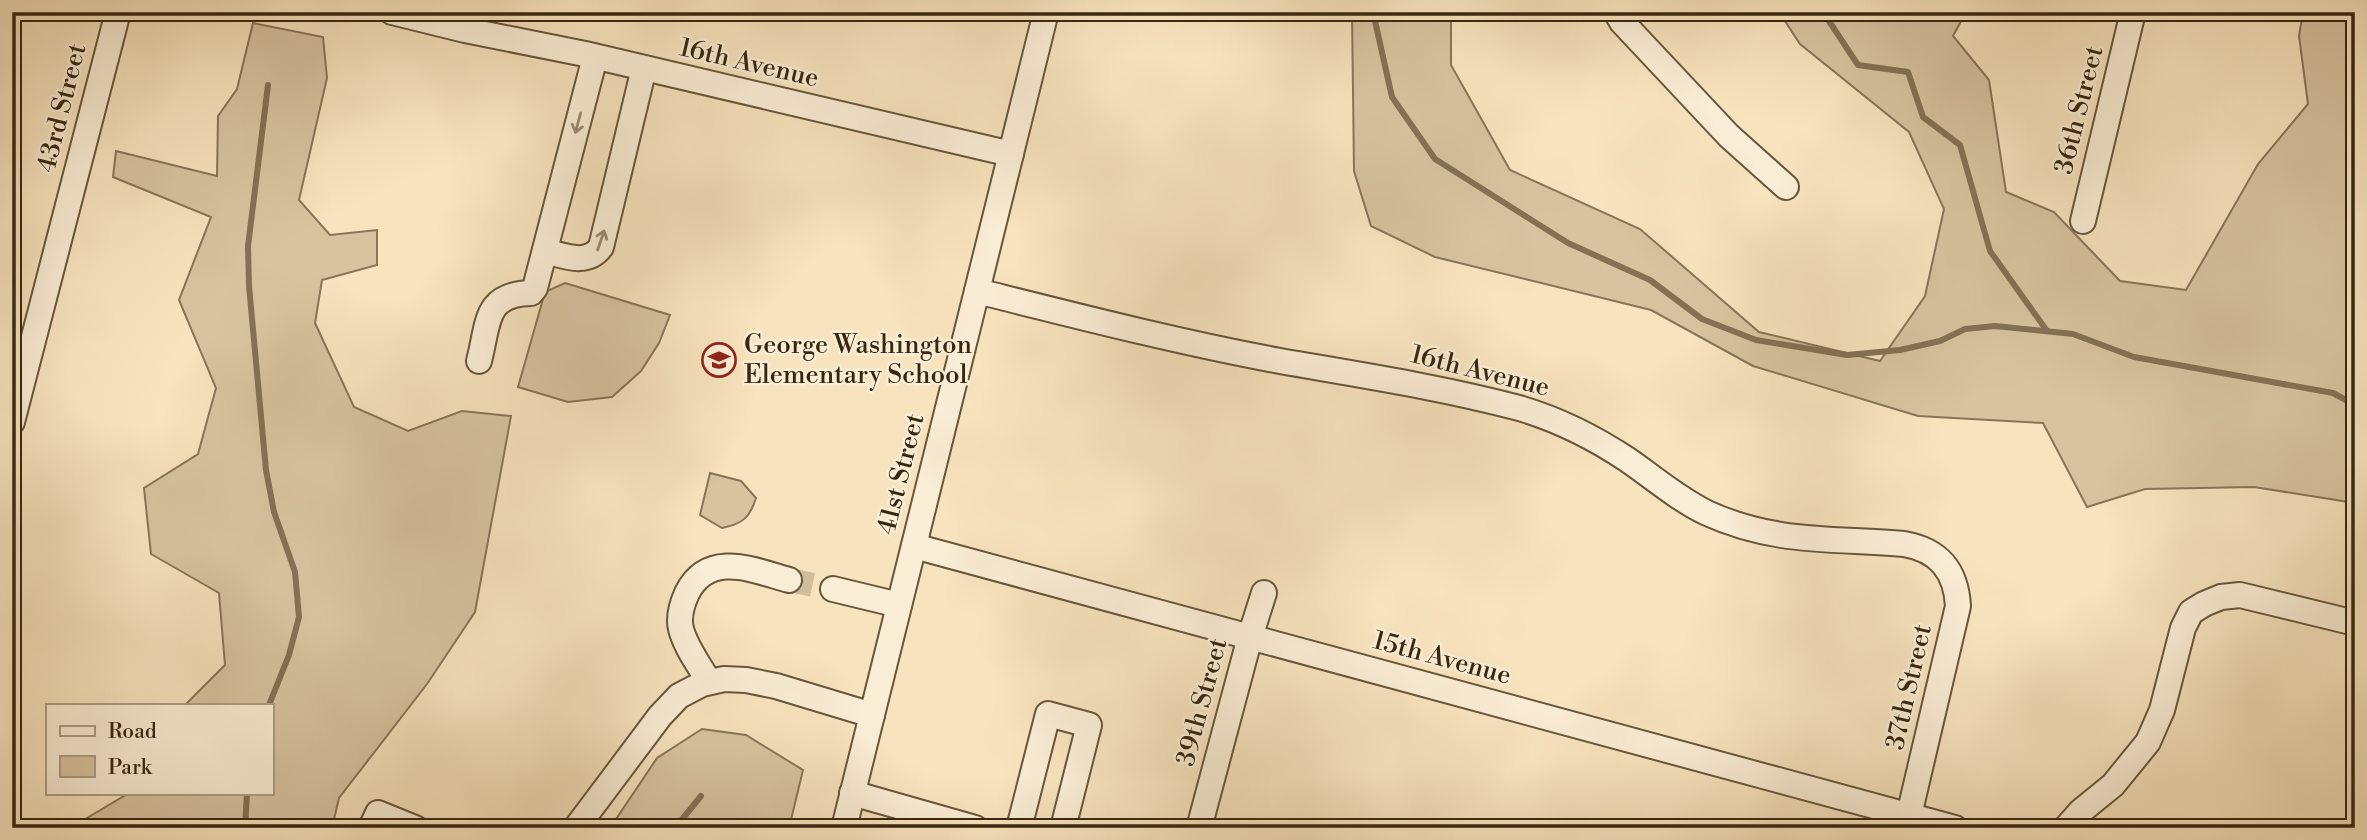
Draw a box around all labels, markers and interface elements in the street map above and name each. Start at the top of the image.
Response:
street label: 16th Avenue [676,31,822,95]
street label: 43rd Street [31,40,93,176]
street label: 36th Street [2048,43,2110,177]
one-way arrow [571,111,584,134]
one-way arrow [596,229,608,251]
place label: George Washington Elementary School [744,329,972,391]
street label: 16th Avenue [1407,338,1553,404]
school or university icon: George Washington Elementary School [700,341,738,379]
street label: 41st Street [871,410,931,538]
street label: 37th Street [1879,621,1939,753]
street label: 15th Avenue [1369,624,1515,692]
street label: 39th Street [1170,635,1234,769]
legend [46,704,273,794]
text: Road [108,719,157,745]
text: Park [108,755,153,781]

